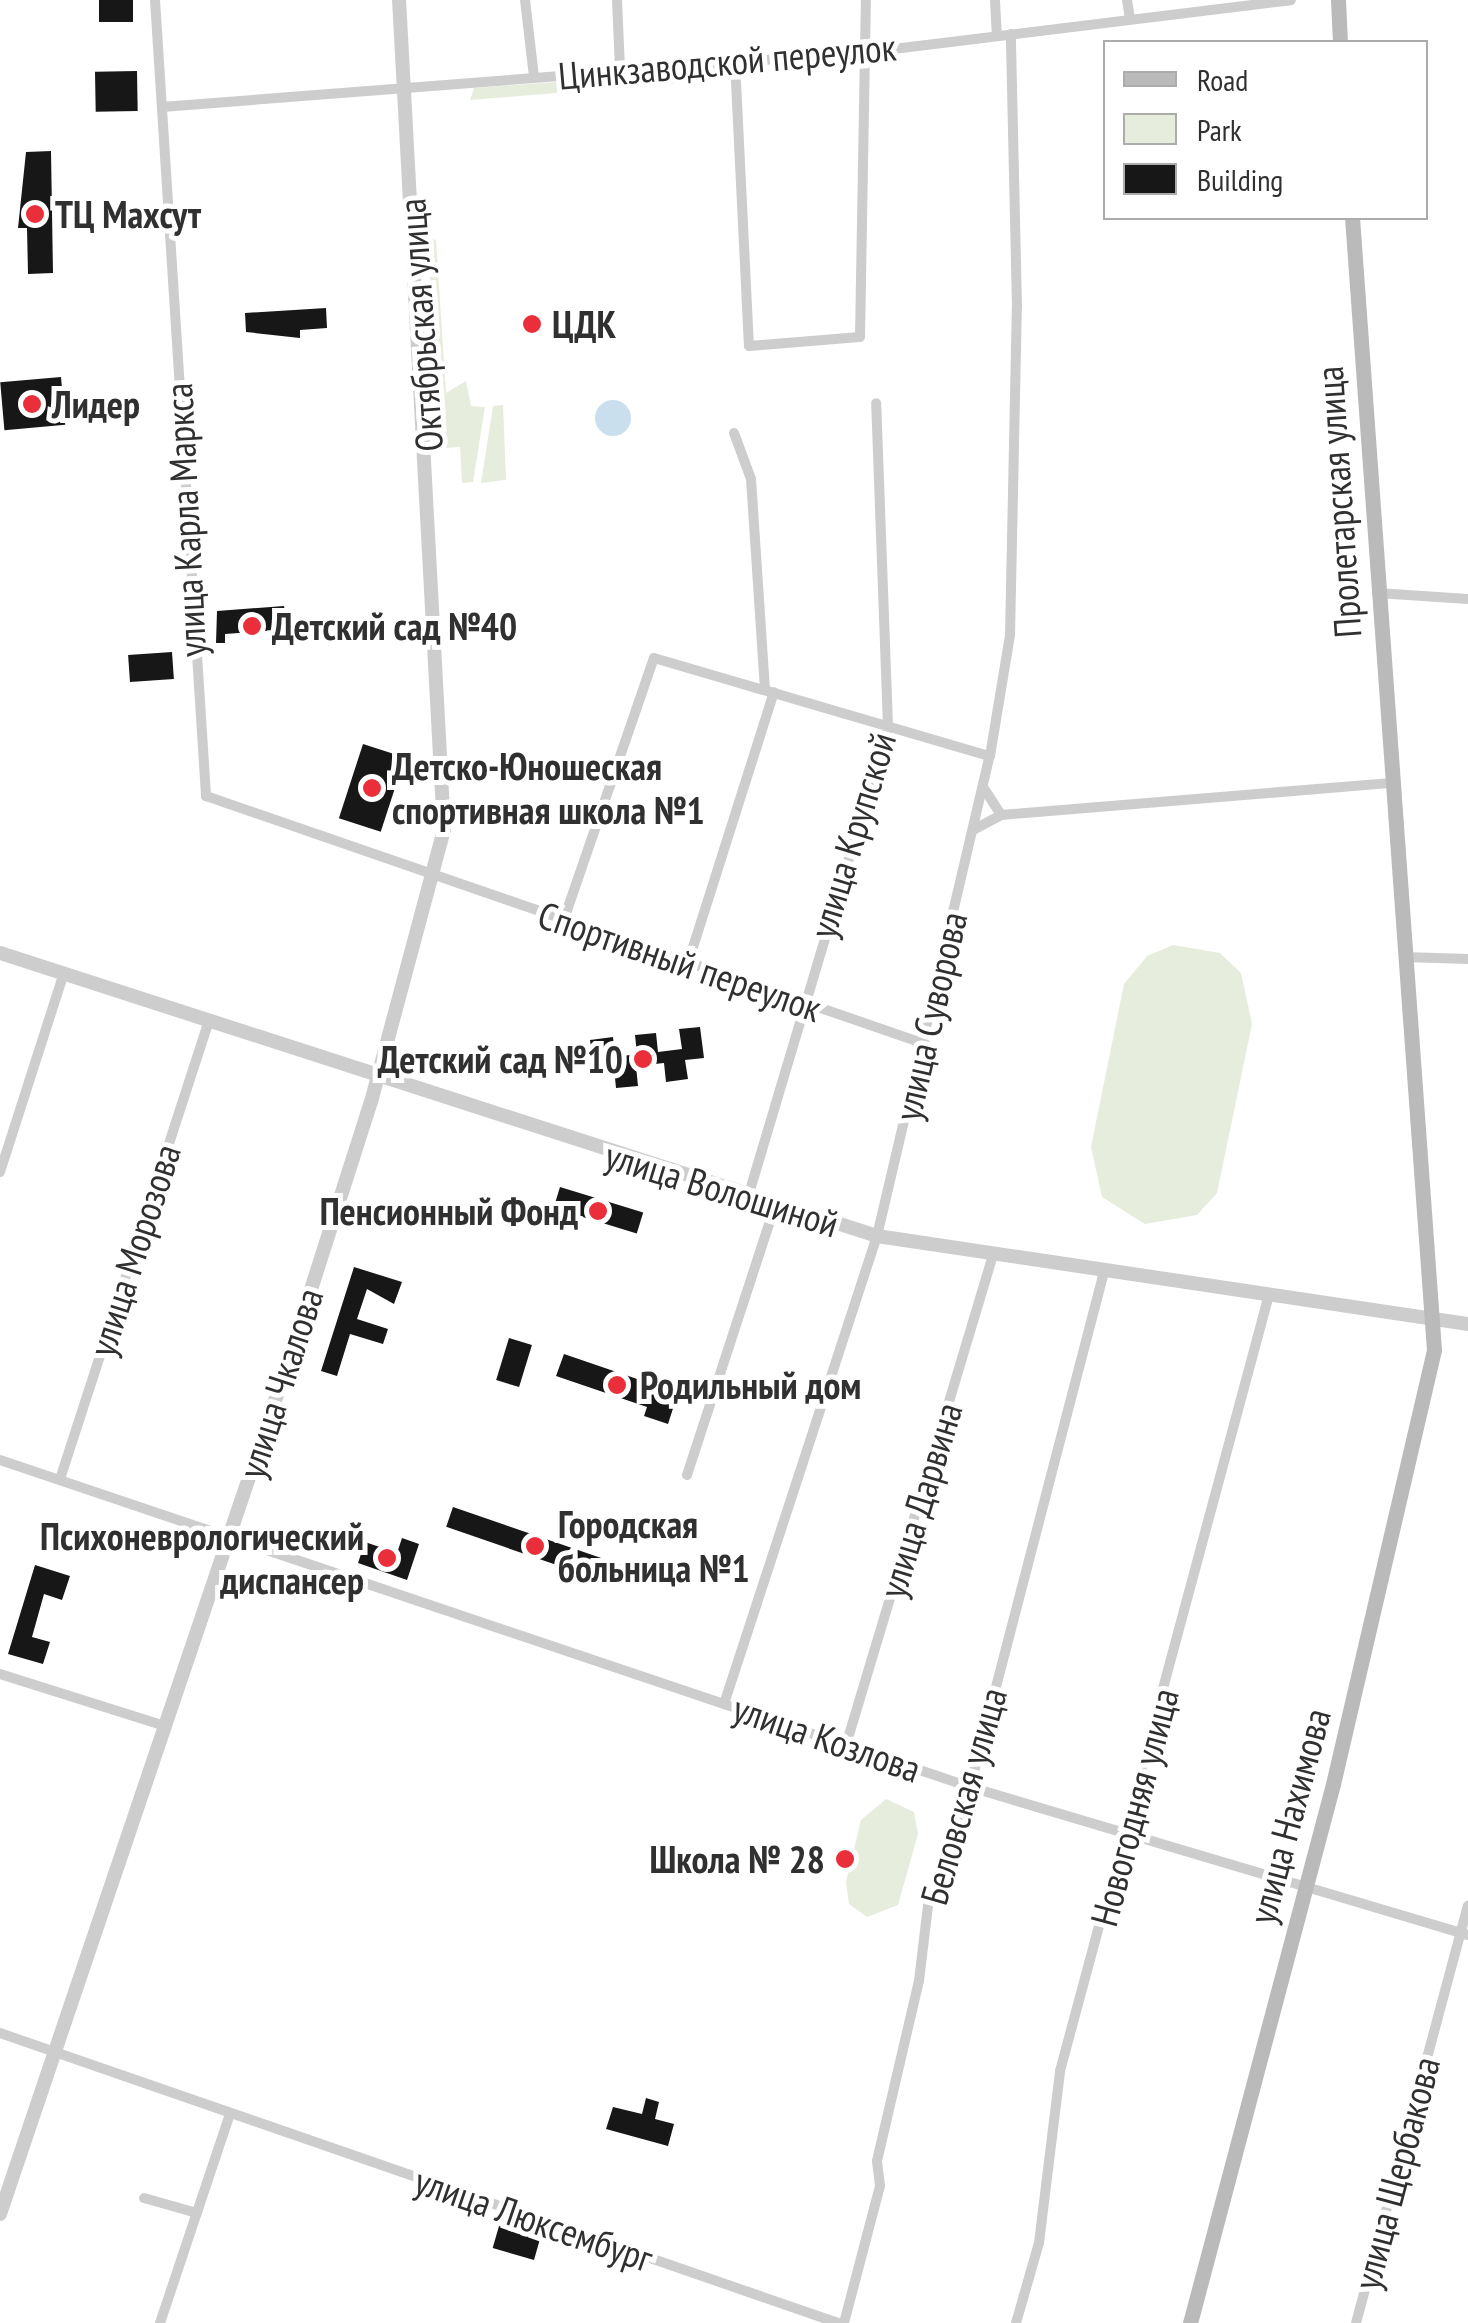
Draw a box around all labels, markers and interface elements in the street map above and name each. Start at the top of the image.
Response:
street label: Цинкзаводской переулок [556,24,898,98]
legend [1103,40,1428,220]
text: Road [1197,60,1248,99]
text: Park [1197,110,1242,149]
text: Building [1197,160,1283,199]
place label: ТЦ Махсут [55,191,201,237]
street label: Октябрьская улица [388,197,452,453]
marker: ТЦ Махсут [24,203,46,225]
place label: ЦДК [552,301,616,347]
marker: ЦДК [521,313,543,335]
street label: Пролетарская улица [1306,365,1370,639]
place label: Лидер [52,381,140,427]
street label: улица Карла Маркса [155,382,215,658]
marker: Лидер [21,393,43,415]
place label: Детский сад №40 [272,603,517,649]
marker: Детский сад №40 [241,615,263,637]
street label: улица Крупской [799,727,905,943]
place label: Детско-Юношеская спортивная школа №1 [392,743,705,832]
marker: Детско-Юношеская спортивная школа №1 [361,777,383,799]
street label: Спортивный переулок [533,891,827,1031]
street label: улица Суворова [884,907,976,1125]
place label: Детский сад №10 [378,1036,623,1082]
marker: Детский сад №10 [632,1048,654,1070]
street label: улица Волошиной [600,1132,844,1246]
street label: улица Морозова [78,1138,190,1362]
place label: Пенсионный Фонд [319,1188,578,1234]
marker: Пенсионный Фонд [587,1200,609,1222]
street label: улица Чкалова [228,1282,332,1484]
place label: Родильный дом [640,1362,861,1408]
marker: Родильный дом [604,1372,630,1398]
street label: улица Дарвина [869,1397,971,1603]
place label: Городская больница №1 [558,1501,750,1590]
place label: Психоневрологический диспансер [40,1513,364,1602]
marker: Городская больница №1 [522,1533,548,1559]
marker: Психоневрологический диспансер [374,1545,400,1571]
street label: Беловская улица [910,1682,1016,1910]
street label: Новогодняя улица [1080,1683,1188,1931]
street label: улица Козлова [727,1685,927,1791]
street label: улица Нахимова [1238,1704,1340,1928]
place label: Школа № 28 [650,1836,825,1882]
marker: Школа № 28 [834,1848,856,1870]
street label: улица Щербакова [1343,2052,1449,2294]
street label: улица Люксембург [409,2157,659,2281]

